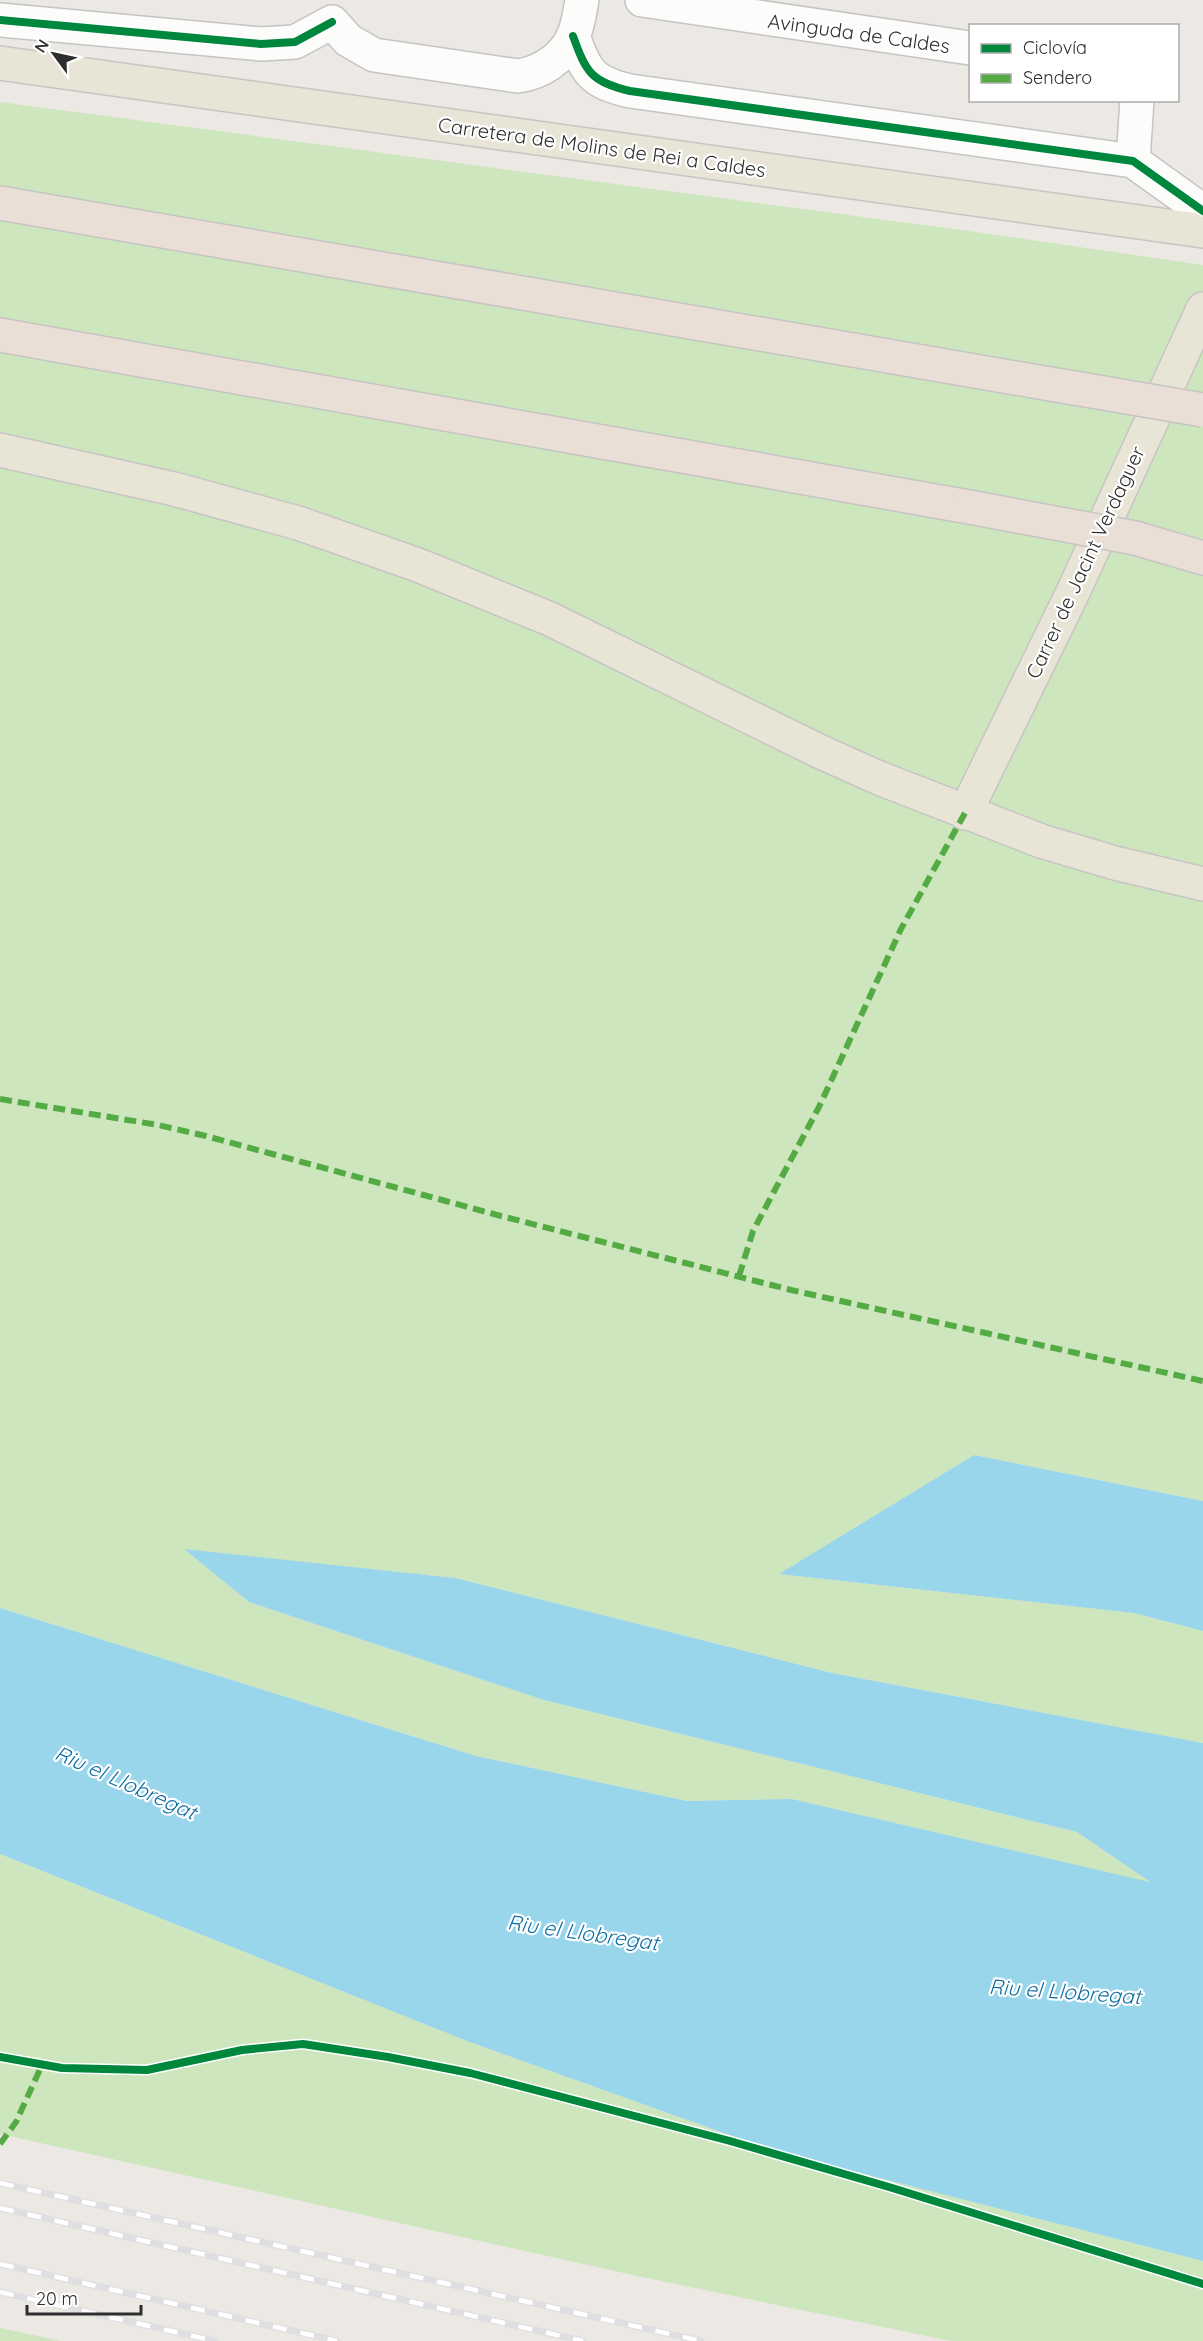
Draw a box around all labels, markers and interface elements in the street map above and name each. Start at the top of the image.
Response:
street label: Avinguda de Caldes [766,8,952,58]
north arrow [24,24,84,84]
legend [969,24,1179,102]
text: N [30,35,53,56]
text: Ciclovía [1023,36,1087,59]
text: Sendero [1023,66,1092,89]
street label: Carretera de Molins de Rei a Caldes [437,112,767,182]
street label: Carrer de Jacint Verdaguer [1020,441,1150,682]
water label: Riu el Llobregat [51,1739,203,1826]
water label: Riu el Llobregat [506,1909,663,1956]
water label: Riu el Llobregat [988,1973,1145,2009]
scale bar [27,2278,141,2316]
text: 20 m [36,2287,78,2310]

